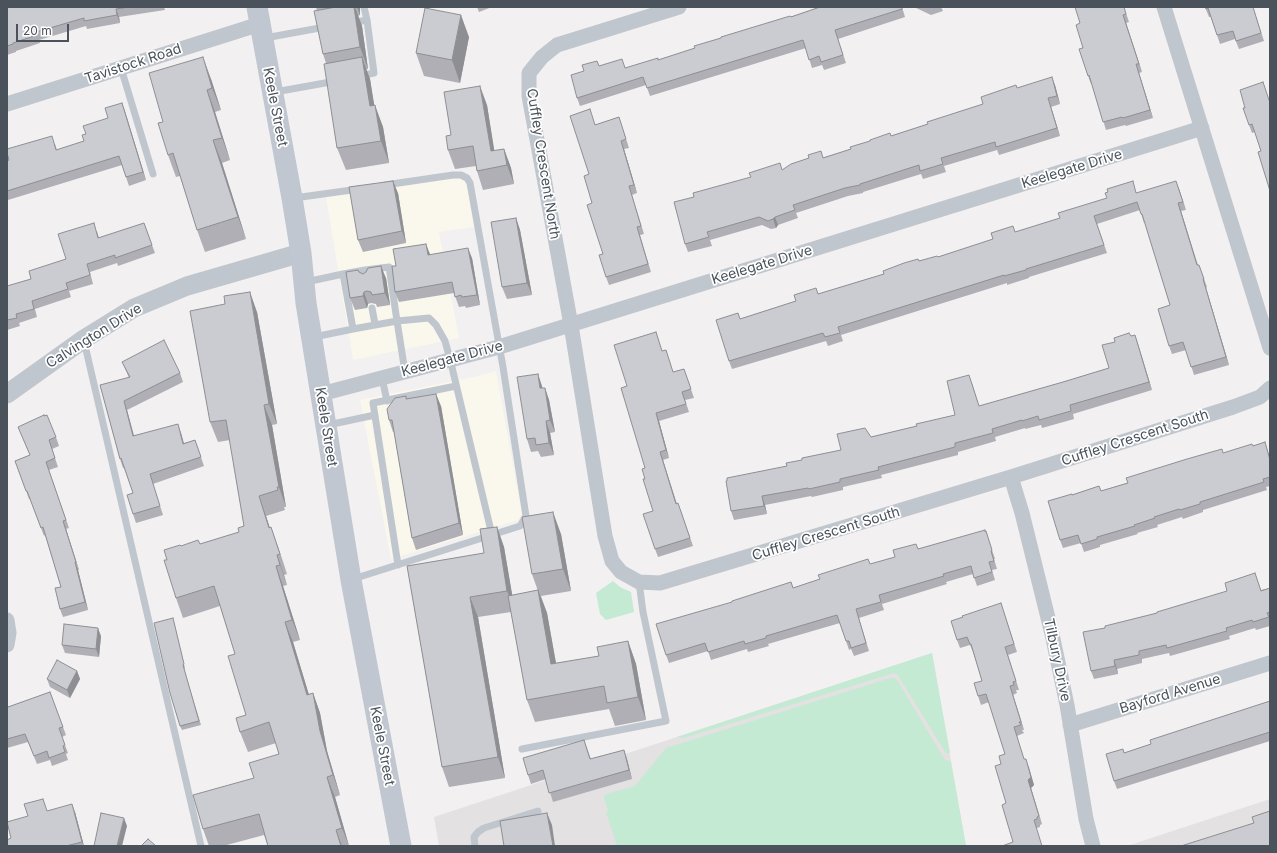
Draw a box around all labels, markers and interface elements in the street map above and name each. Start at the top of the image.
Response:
scale bar [18,16,71,42]
text: 20 m [23,23,52,38]
street label: Tavistock Road [83,40,183,88]
street label: Keele Street [259,66,291,148]
street label: Cuffley Crescent North [523,87,563,241]
street label: Keelegate Drive [1020,146,1124,192]
street label: Keelegate Drive [710,242,814,288]
street label: Calvington Drive [43,300,145,372]
street label: Keelegate Drive [399,337,505,381]
street label: Keele Street [311,386,341,468]
street label: Cuffley Crescent South [1059,406,1211,470]
street label: Cuffley Crescent South [750,504,902,564]
street label: Tilbury Drive [1040,617,1074,703]
street label: Bayford Avenue [1117,671,1223,717]
street label: Keele Street [366,705,398,787]

